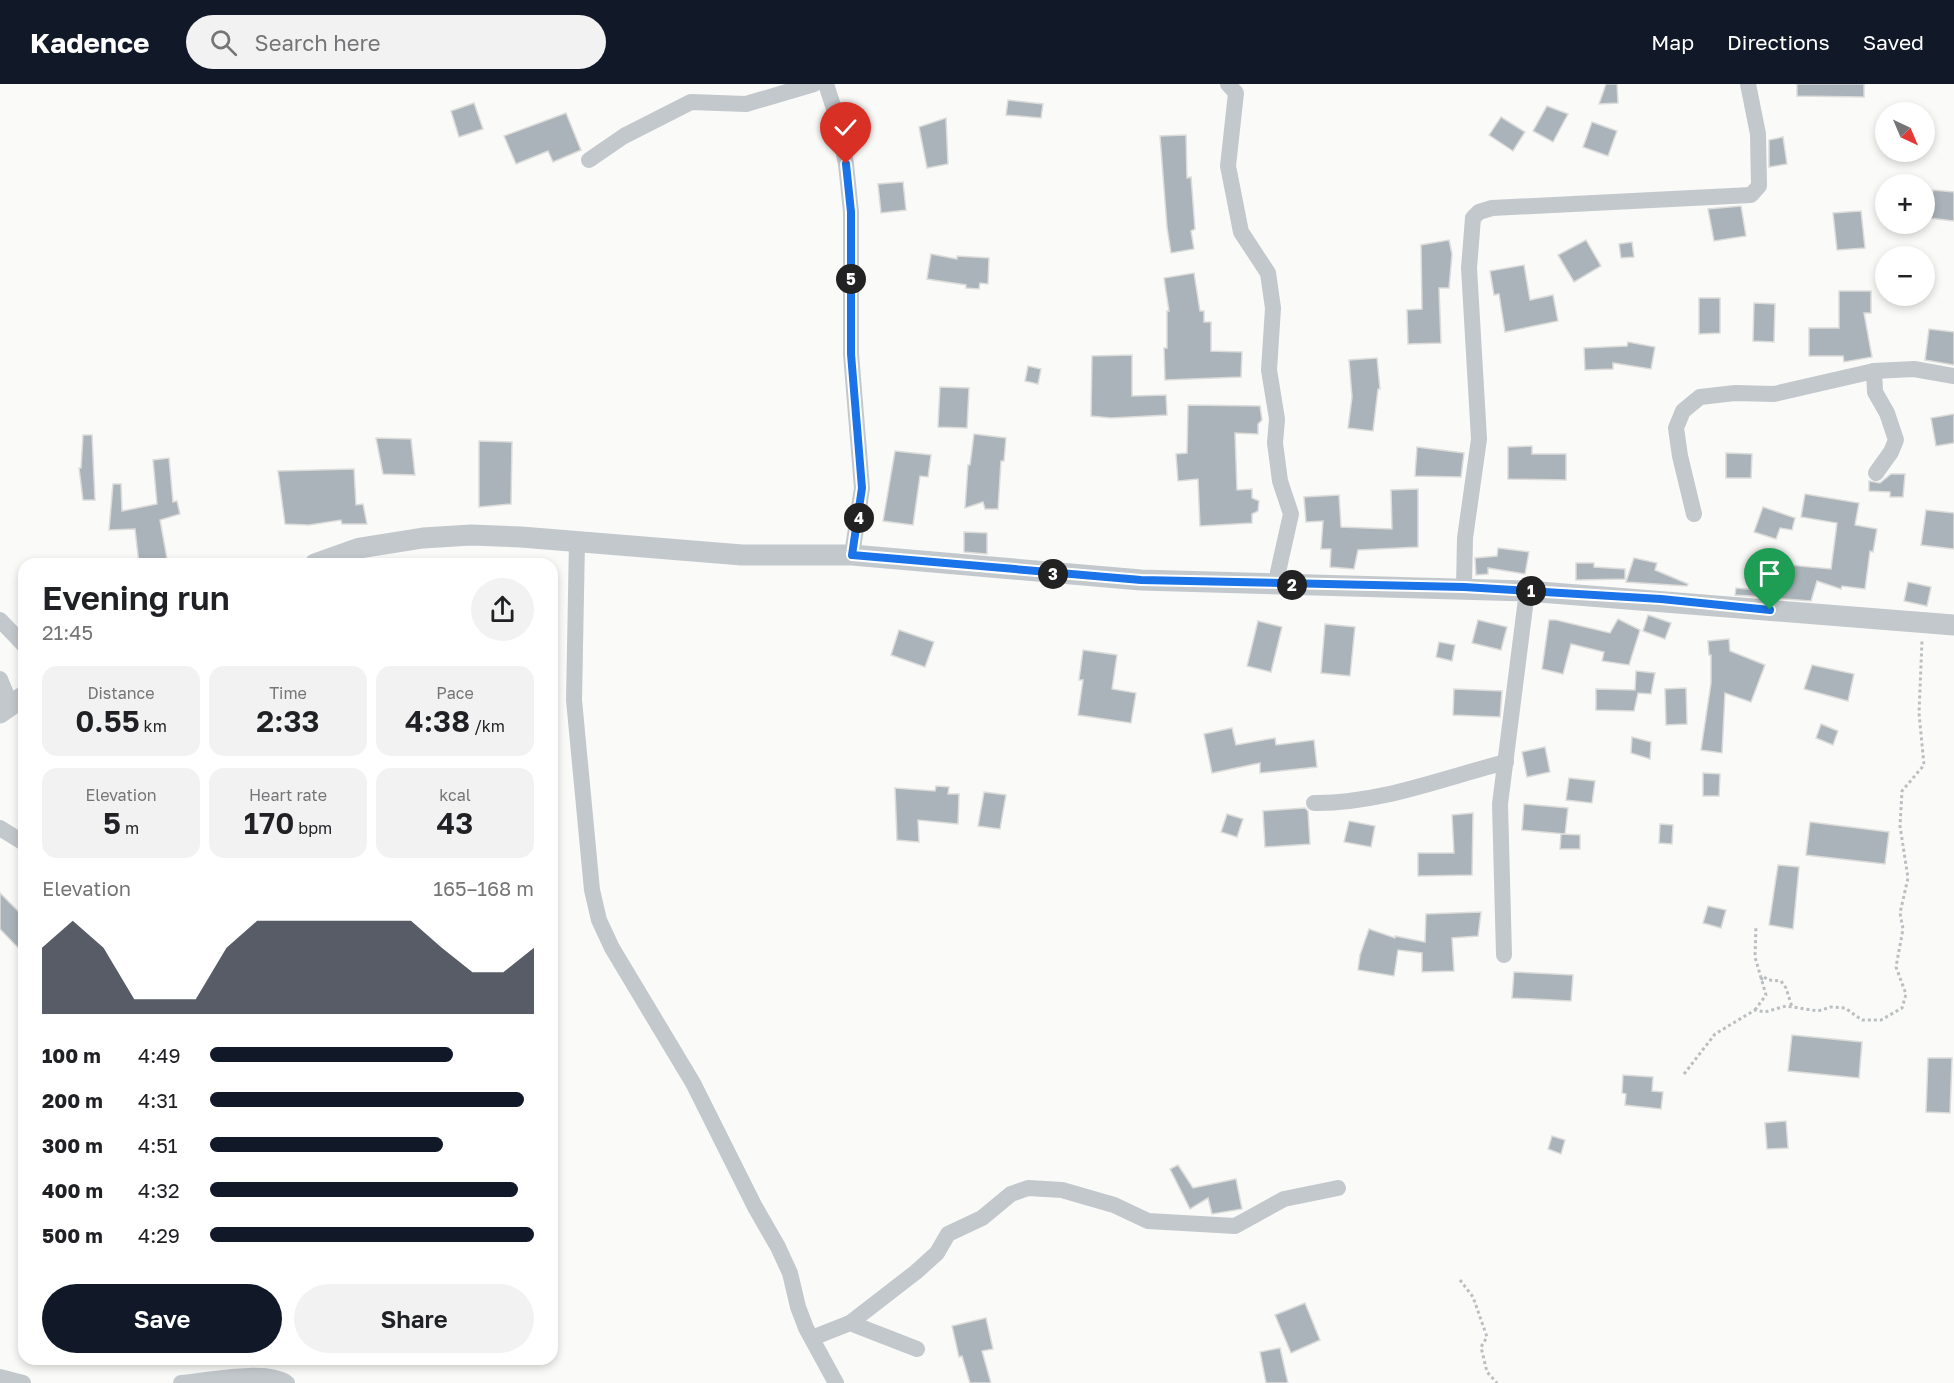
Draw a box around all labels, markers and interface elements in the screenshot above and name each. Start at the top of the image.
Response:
search box [186,15,606,69]
text: Kadence [30,26,150,59]
icon: search [207,26,240,59]
text: Search here [255,29,381,56]
text: Map [1651,29,1694,55]
text: Directions [1727,29,1830,55]
text: Saved [1863,29,1924,55]
pin [820,102,871,164]
north arrow [1875,102,1935,162]
map controls [1875,102,1935,306]
icon: check [829,111,862,144]
button: + [1875,174,1935,234]
button: − [1875,246,1935,306]
pin: 5 [836,264,866,294]
text: 5 [846,269,856,289]
pin: 4 [844,503,874,533]
text: 4 [854,508,864,528]
pin [1744,548,1795,610]
icon: arrive [1753,557,1786,590]
pin: 3 [1038,559,1068,589]
text: 3 [1048,564,1058,584]
pin: 2 [1277,570,1307,600]
text: 2 [1287,575,1297,595]
pin: 1 [1516,576,1546,606]
text: Evening run [42,578,230,617]
button: share [471,578,534,641]
text: 1 [1527,581,1535,601]
text: 21:45 [42,620,93,644]
text: Distance [87,683,155,703]
text: Time [269,683,307,703]
text: Pace [436,683,474,703]
text: 0.55 [75,703,140,739]
text: 2:33 [256,703,320,739]
text: 4:38 [405,703,470,739]
text: km [140,716,167,736]
text: /km [470,716,505,736]
text: Elevation [85,785,157,805]
text: Heart rate [249,785,327,805]
text: kcal [439,785,471,805]
text: 5 [103,805,121,841]
text: 170 [244,805,294,841]
text: 43 [437,805,473,841]
text: m [121,818,139,838]
text: bpm [294,818,332,838]
text: Elevation [42,876,131,900]
text: 165–168 m [433,876,534,900]
text: 100 m [42,1043,101,1067]
text: 4:49 [138,1043,181,1067]
text: 200 m [42,1088,103,1112]
text: 4:31 [138,1088,178,1112]
text: 300 m [42,1133,103,1157]
text: 4:51 [138,1133,178,1157]
text: 400 m [42,1178,103,1202]
text: 4:32 [138,1178,180,1202]
text: 500 m [42,1223,103,1247]
text: 4:29 [138,1223,180,1247]
button: Save [42,1284,282,1353]
button: Share [294,1284,534,1353]

